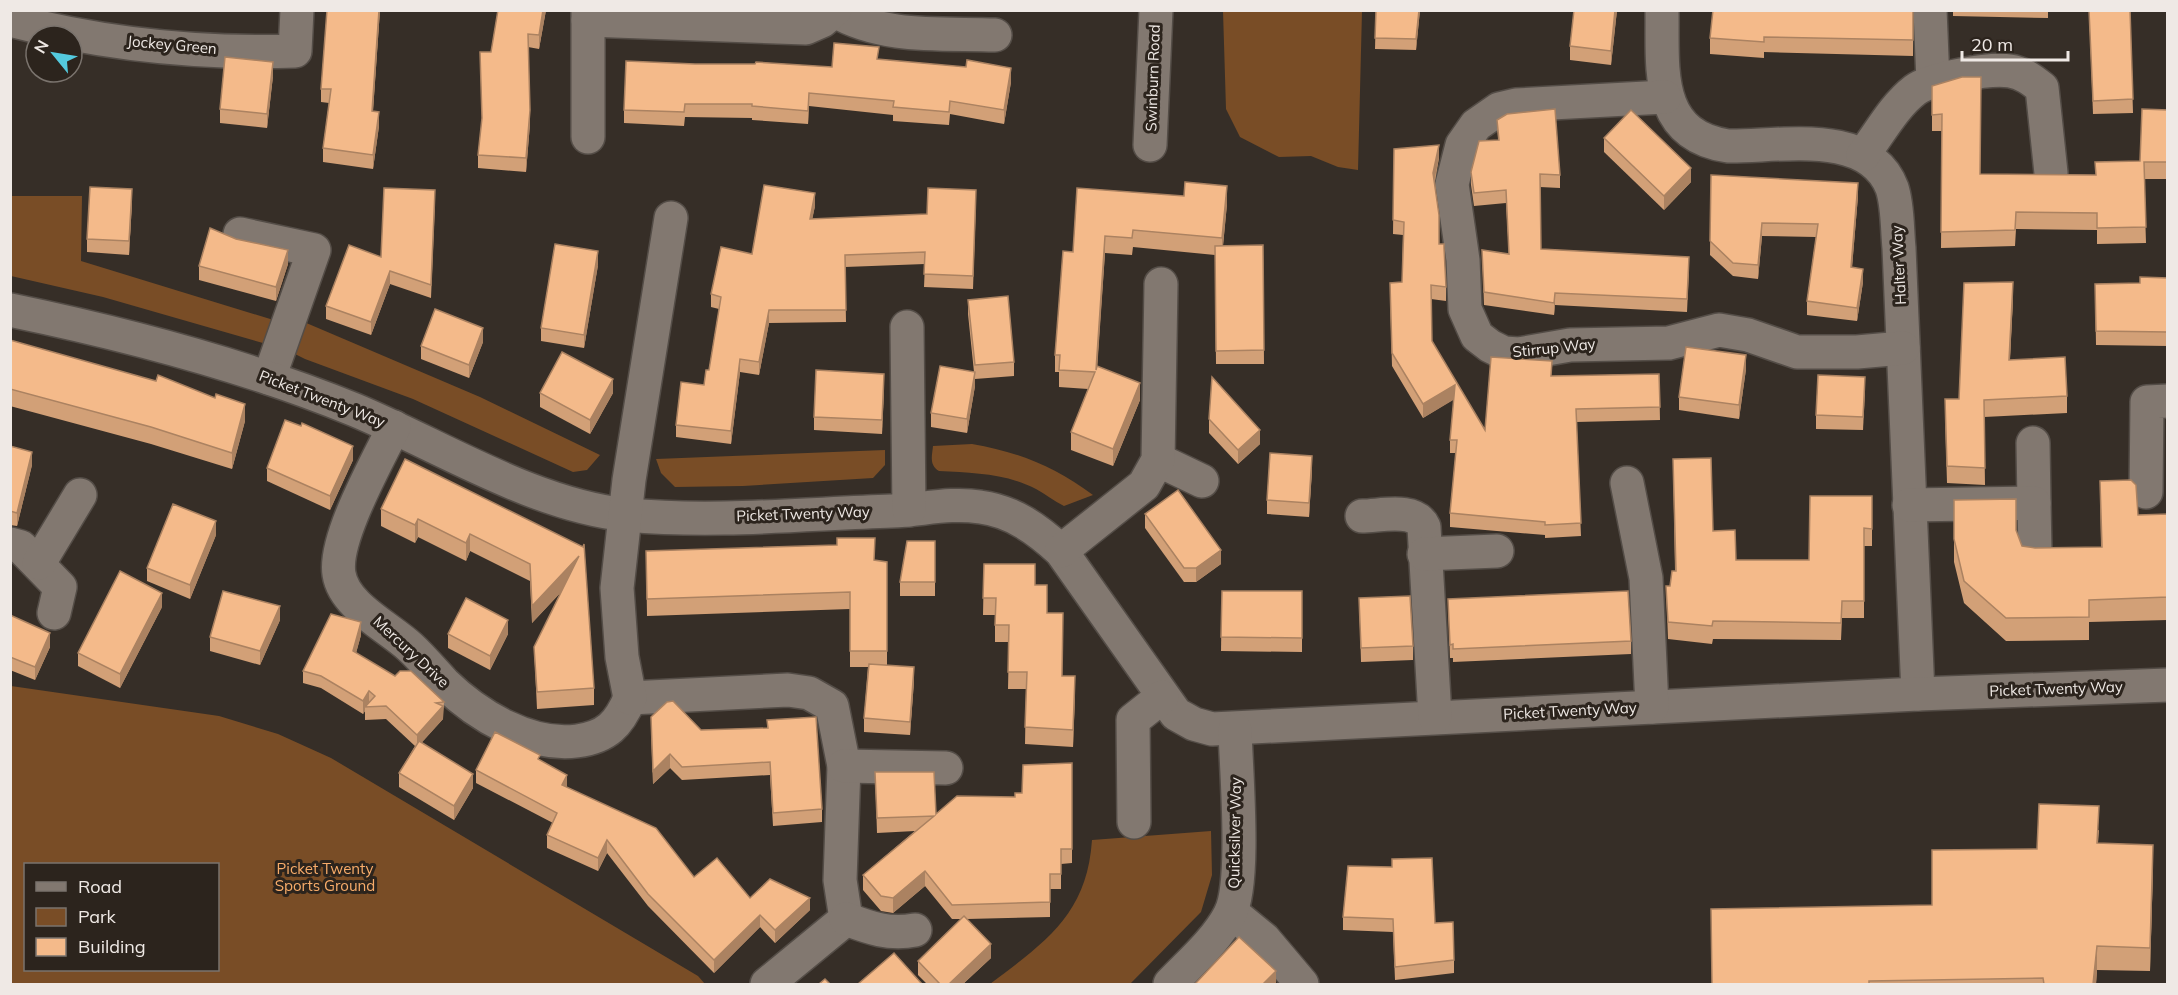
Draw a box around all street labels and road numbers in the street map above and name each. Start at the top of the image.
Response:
street label: Swinburn Road [1141,24,1164,132]
street label: Jockey Green [126,31,218,58]
street label: Halter Way [1887,225,1910,305]
street label: Stirrup Way [1512,334,1596,361]
street label: Picket Twenty Way [256,366,388,431]
street label: Picket Twenty Way [736,502,870,525]
street label: Mercury Drive [370,612,453,691]
street label: Picket Twenty Way [1989,677,2123,700]
street label: Picket Twenty Way [1503,698,1637,723]
street label: Quicksilver Way [1224,777,1245,889]

